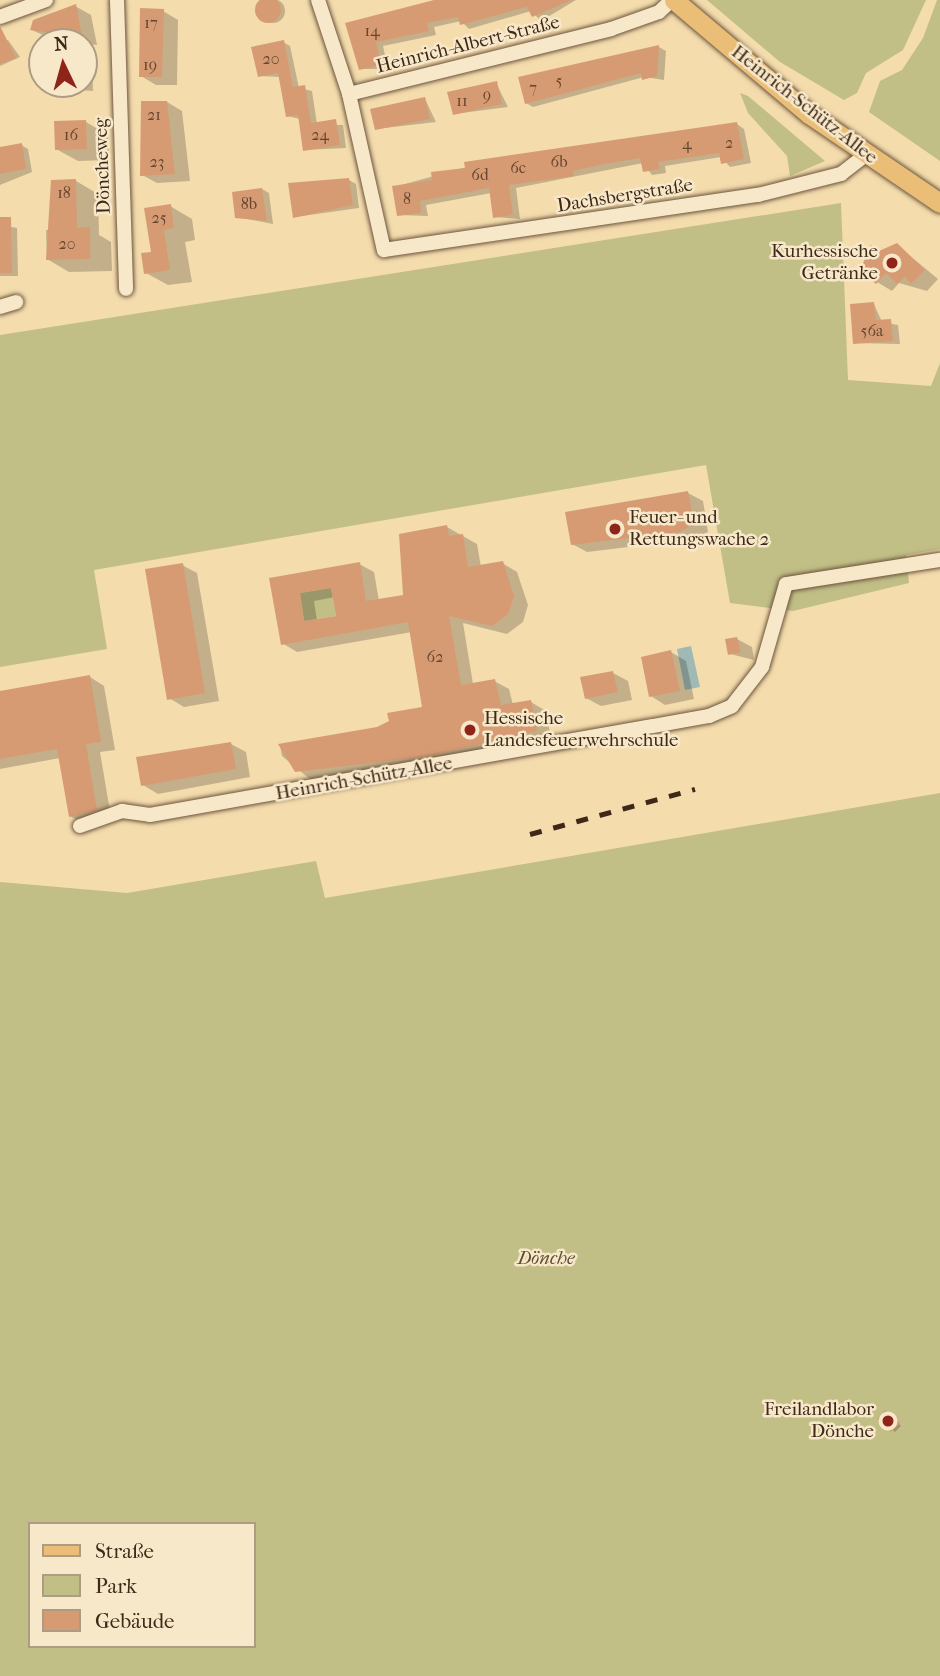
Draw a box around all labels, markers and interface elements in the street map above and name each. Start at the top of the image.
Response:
street label: Heinrich-Albert-Straße [374,11,562,79]
house number: 17 [144,13,158,33]
house number: 14 [364,21,380,41]
north arrow [28,28,98,98]
text: N [53,32,69,56]
street label: Heinrich-Schütz-Allee [726,41,882,169]
house number: 20 [262,49,280,69]
house number: 19 [143,55,157,75]
house number: 5 [556,71,562,91]
house number: 7 [529,78,537,98]
house number: 9 [483,85,491,105]
house number: 11 [456,91,468,111]
house number: 21 [147,105,161,125]
street label: Döncheweg [90,117,116,215]
house number: 16 [64,125,78,145]
house number: 24 [311,125,329,145]
house number: 2 [725,133,733,153]
house number: 4 [682,134,692,154]
house number: 23 [150,152,164,172]
house number: 6b [550,152,568,172]
house number: 6c [510,158,526,178]
house number: 6d [471,165,489,185]
street label: Dachsbergstraße [555,174,695,218]
house number: 18 [57,183,71,203]
house number: 8 [403,189,411,209]
house number: 8b [241,194,257,214]
house number: 25 [151,208,167,228]
house number: 20 [58,234,76,254]
place label: Kurhessische Getränke [771,241,878,285]
marker: Kurhessische Getränke [884,255,900,271]
house number: 56a [861,321,883,341]
place label: Feuer- und Rettungswache 2 [629,507,769,551]
marker: Feuer- und Rettungswache 2 [607,521,623,537]
house number: 62 [427,647,443,667]
place label: Hessische Landesfeuerwehrschule [484,708,678,752]
marker: Hessische Landesfeuerwehrschule [462,722,478,738]
street label: Heinrich-Schütz-Allee [274,752,454,806]
park label: Dönche [517,1248,575,1270]
place label: Freilandlabor Dönche [764,1399,874,1443]
marker: Freilandlabor Dönche [880,1413,896,1429]
legend [28,1522,256,1648]
text: Straße [95,1539,154,1563]
text: Park [95,1574,137,1598]
text: Gebäude [95,1609,175,1633]

